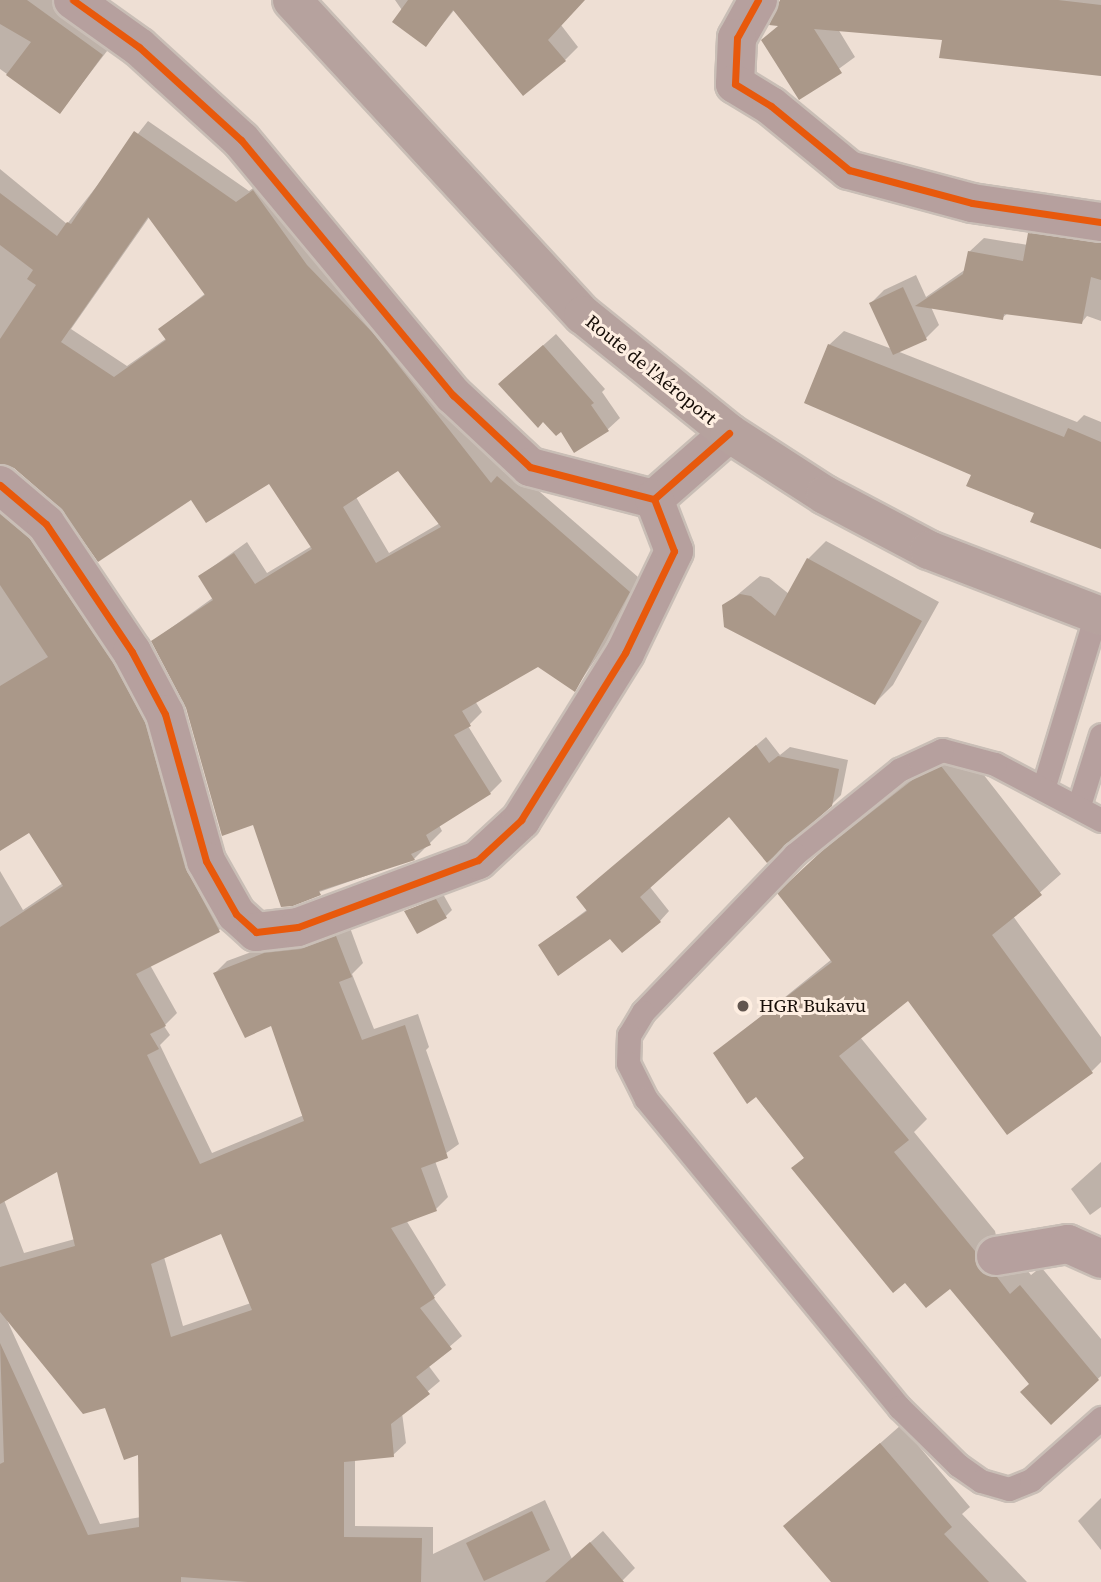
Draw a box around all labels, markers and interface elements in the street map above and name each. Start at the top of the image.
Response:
street label: Route de l'Aéroport [581,310,721,430]
place label: HGR Bukavu [759,995,866,1017]
marker: HGR Bukavu [733,996,753,1016]

